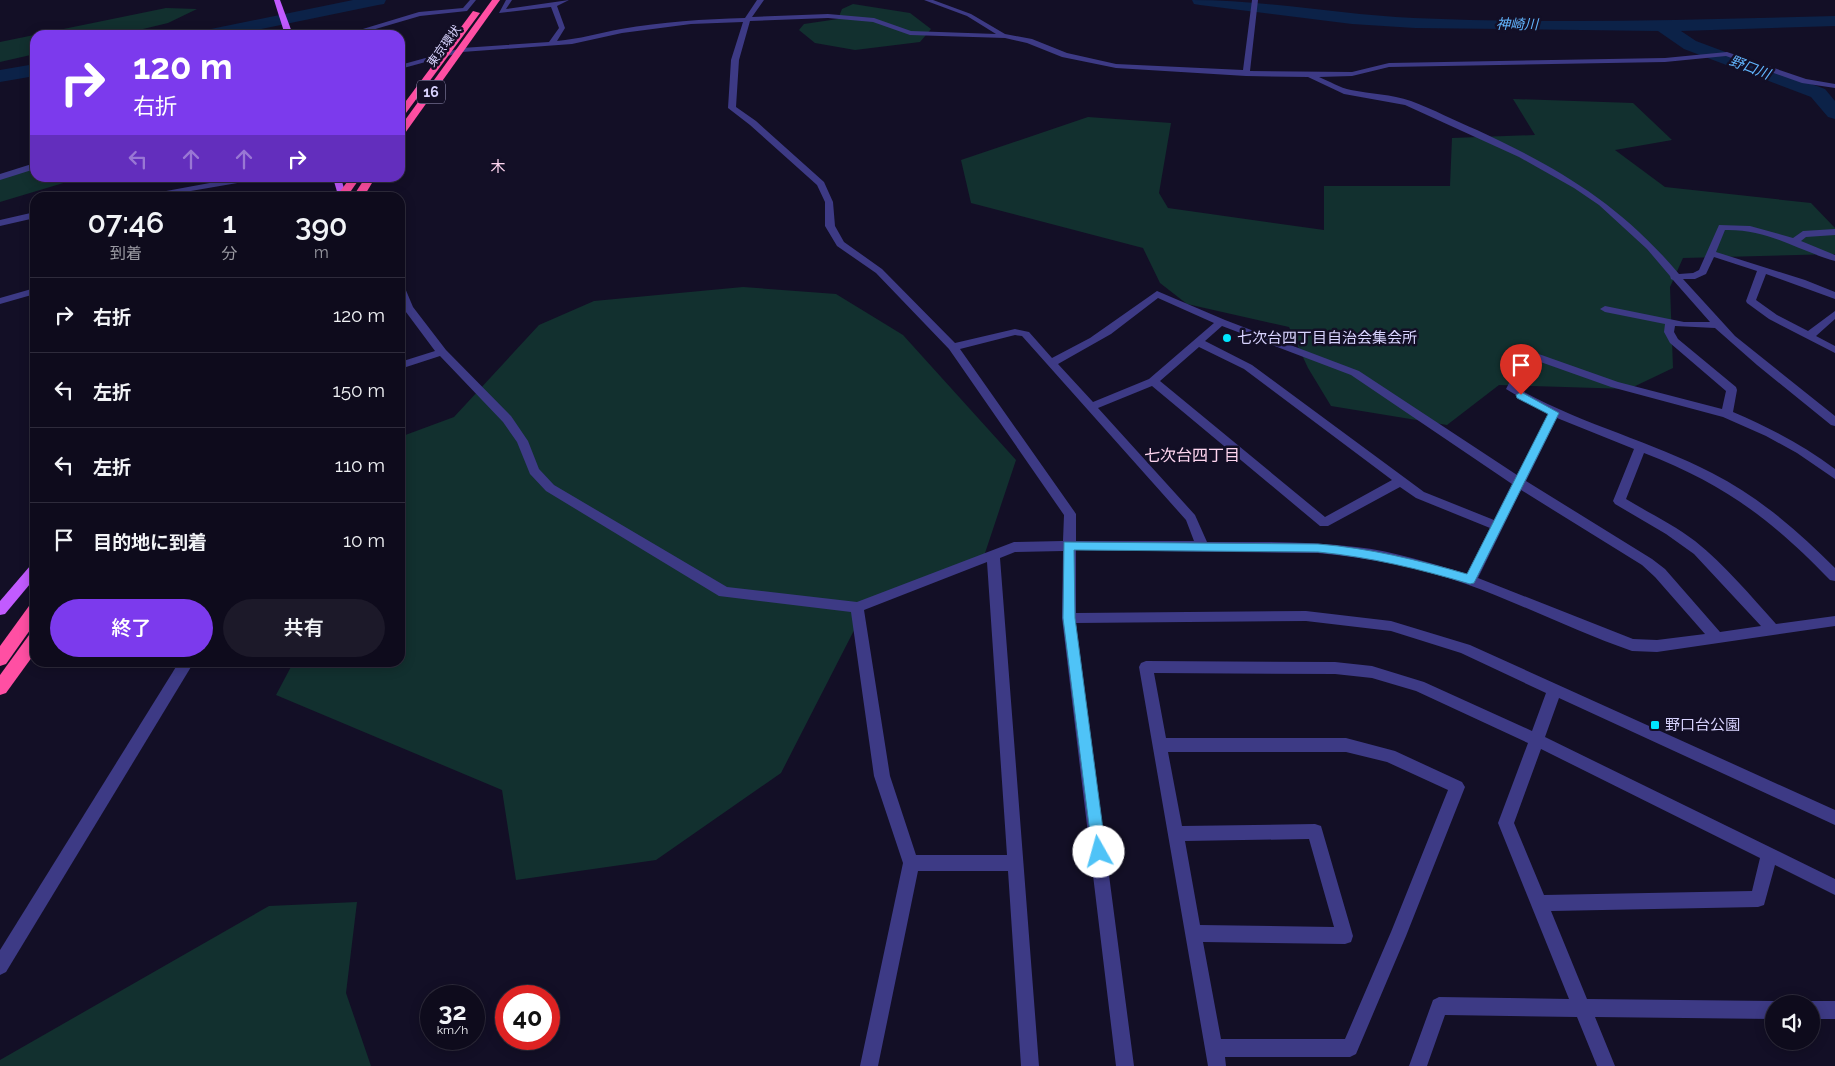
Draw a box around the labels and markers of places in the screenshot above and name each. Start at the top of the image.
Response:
place label: 七次台四丁目自治会集会所 [1237,329,1417,347]
marker: 七次台四丁目自治会集会所 [1221,332,1233,344]
pin [1500,344,1542,395]
place label: 野口台公園 [1665,716,1740,734]
marker: 野口台公園 [1649,719,1661,731]

